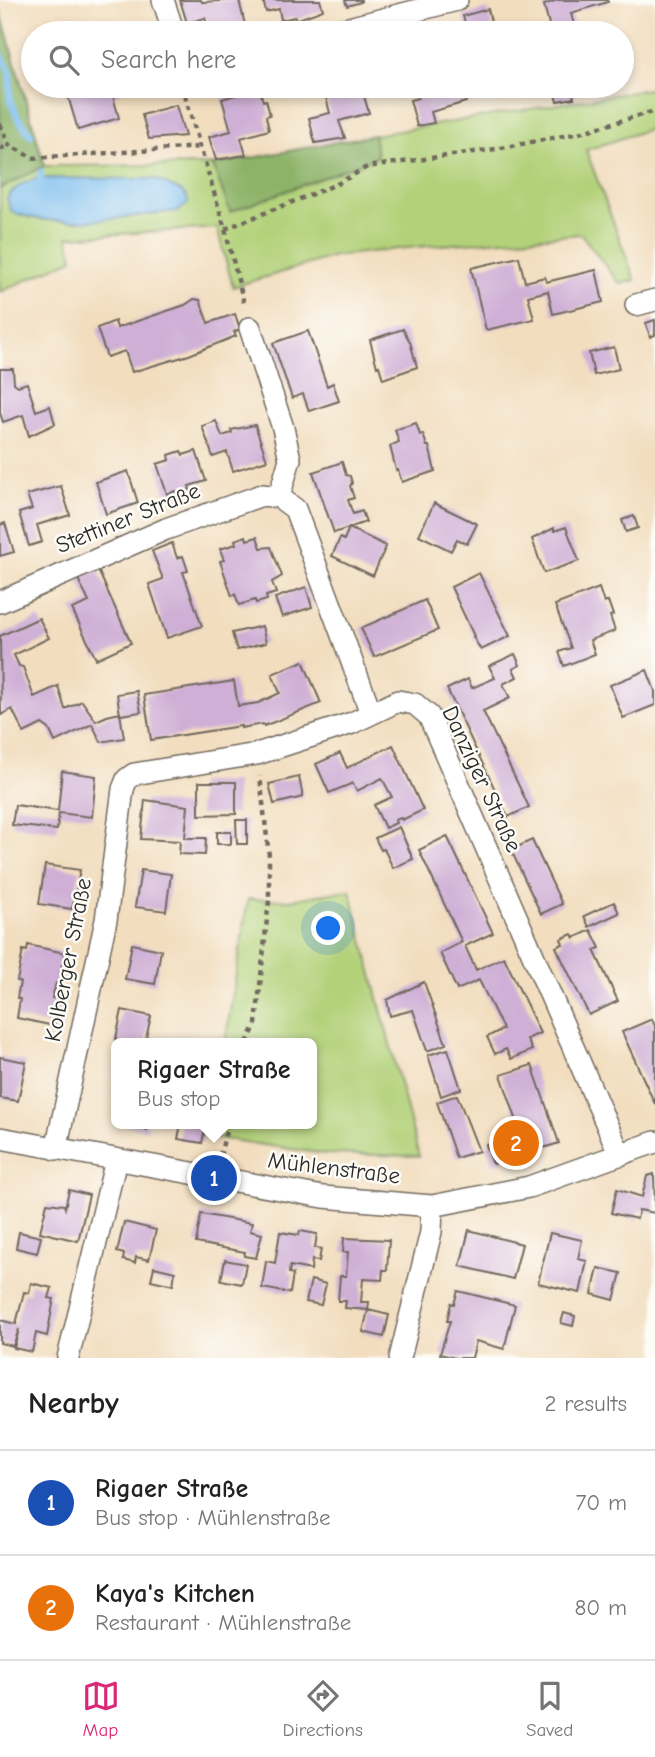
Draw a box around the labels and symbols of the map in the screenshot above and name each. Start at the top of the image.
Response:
street label: Stettiner Straße [52,477,204,559]
street label: Danziger Straße [436,702,528,856]
street label: Kolberger Straße [39,876,97,1044]
your location [311,911,345,945]
pin: 2 [493,1117,539,1169]
street label: Mühlenstraße [266,1146,402,1190]
pin: 1 [191,1152,237,1204]

